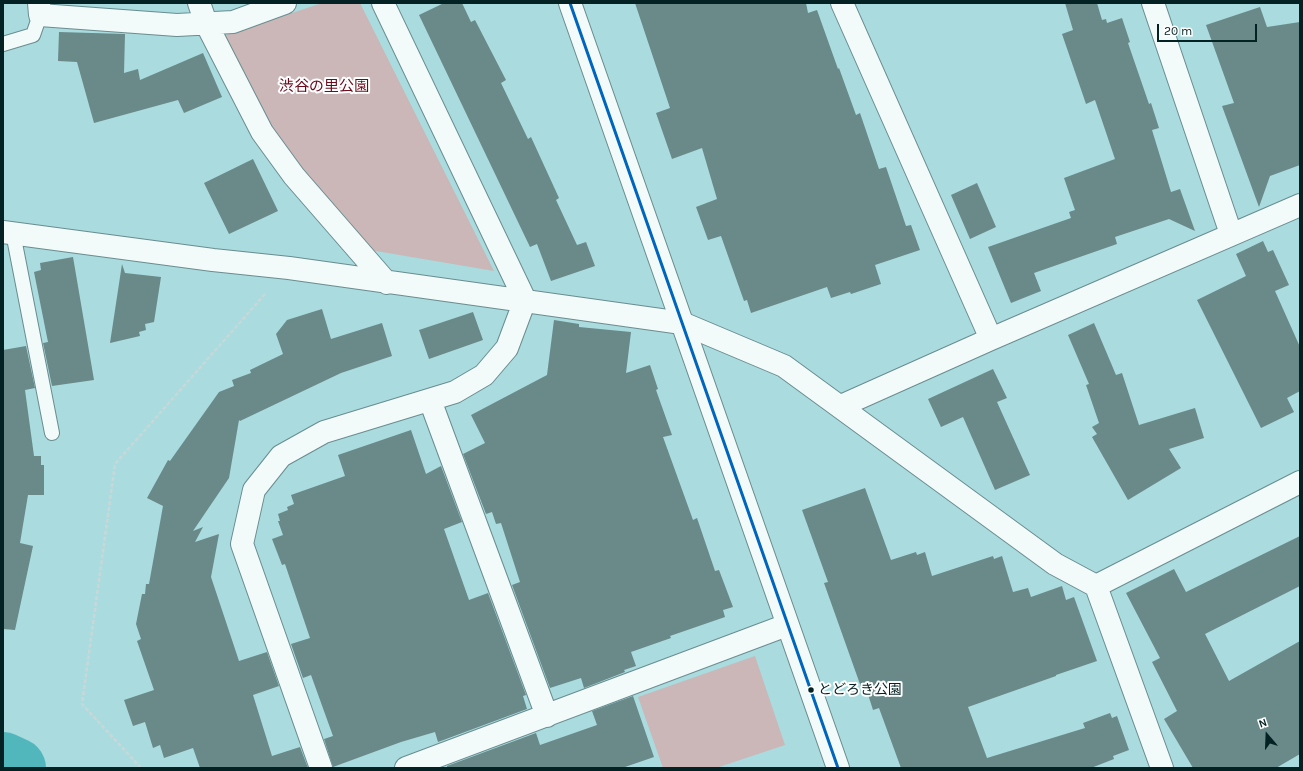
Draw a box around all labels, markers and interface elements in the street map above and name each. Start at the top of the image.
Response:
scale bar [1159,16,1259,42]
text: 20 m [1164,24,1192,38]
park label: 渋谷の里公園 [279,78,369,96]
place label: とどろき公園 [818,682,902,698]
marker: とどろき公園 [806,685,816,695]
north arrow [1247,715,1287,755]
text: N [1257,716,1269,731]

